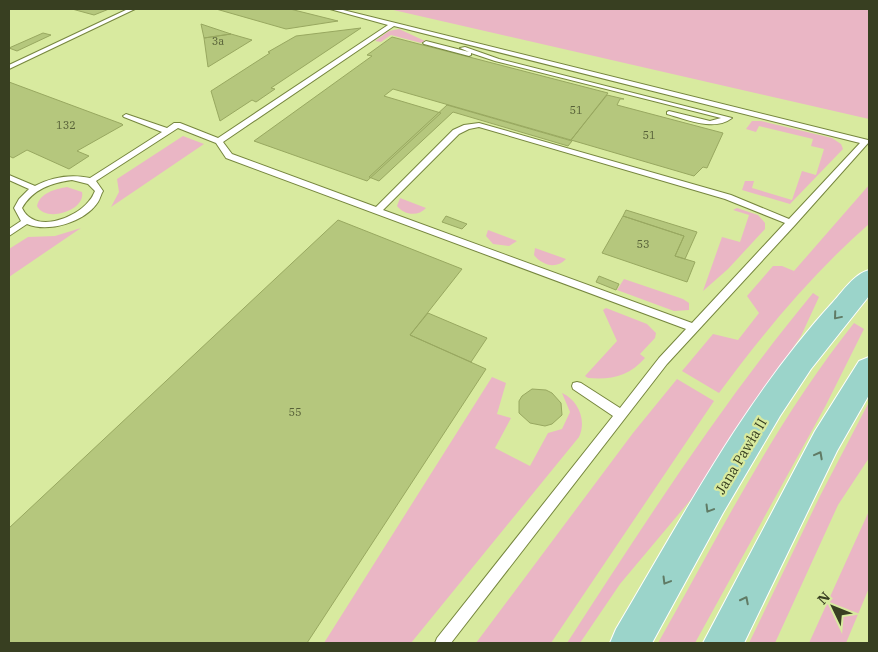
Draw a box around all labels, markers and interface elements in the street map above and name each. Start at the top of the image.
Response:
house number: 3a [212,34,224,48]
house number: 51 [569,103,583,117]
house number: 132 [56,118,76,132]
house number: 51 [642,128,656,142]
house number: 53 [636,237,650,251]
one-way arrow [835,310,843,319]
house number: 55 [288,405,302,419]
street label: Jana Pawła II [711,415,771,497]
one-way arrow [812,451,822,460]
one-way arrow [705,504,715,513]
one-way arrow [663,576,673,585]
north arrow [808,582,858,632]
text: N [813,588,834,608]
one-way arrow [739,596,749,605]

